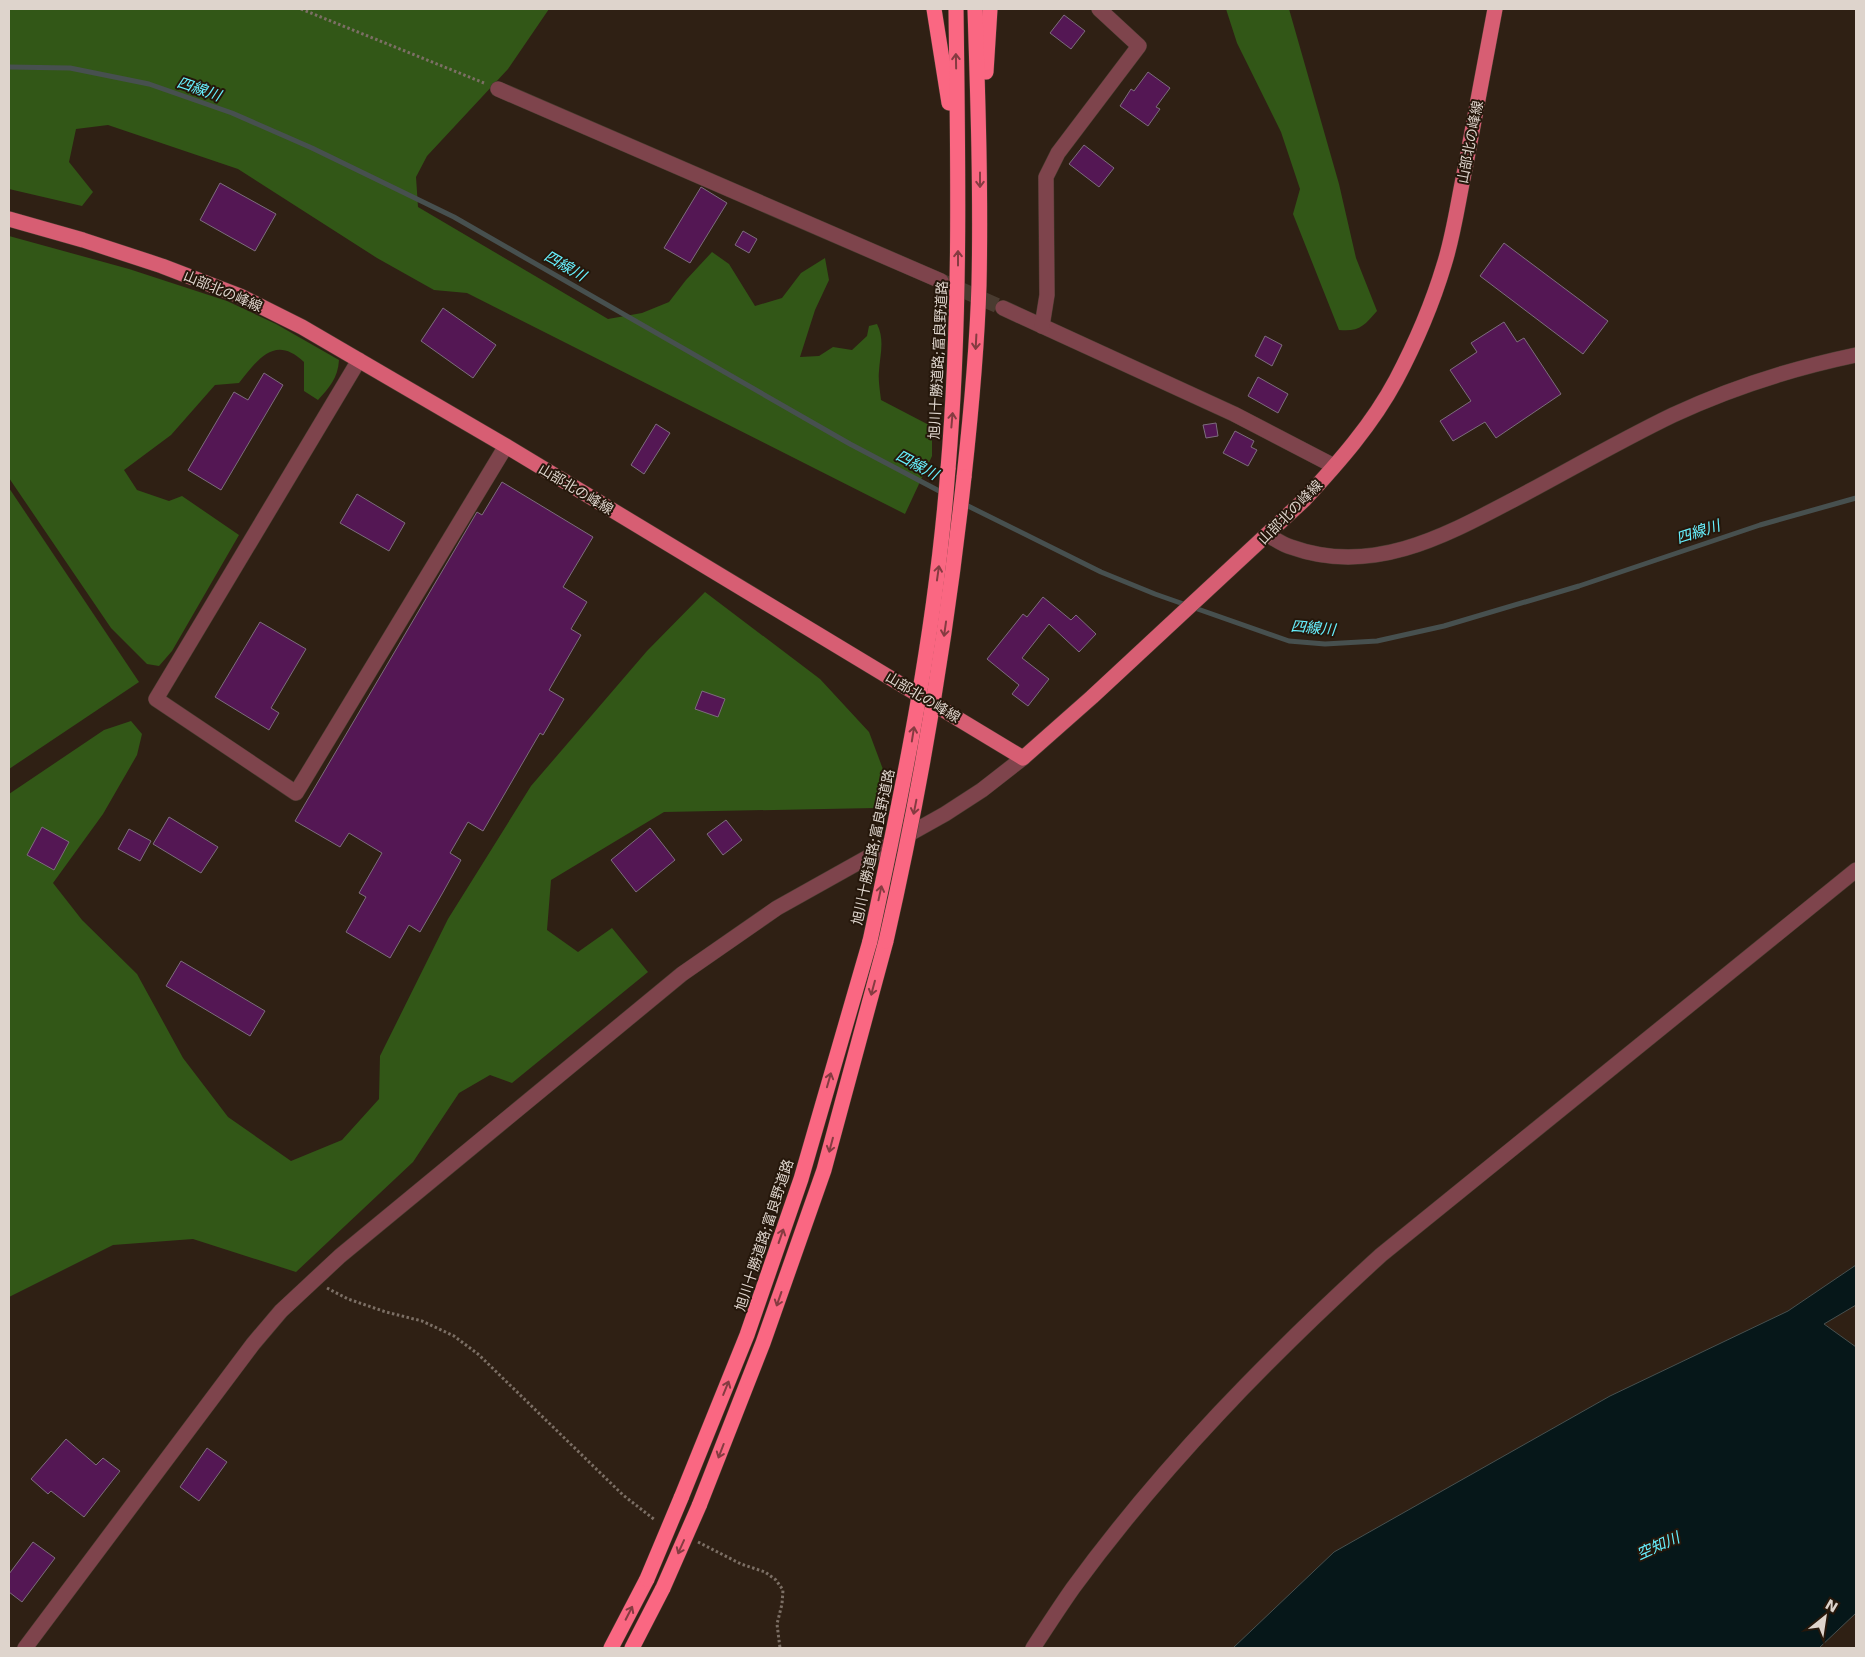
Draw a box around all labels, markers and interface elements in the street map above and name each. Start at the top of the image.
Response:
one-way arrow [951,53,961,69]
water label: 四線川 [175,73,225,105]
street label: 山部北の峰線 [1454,99,1486,185]
one-way arrow [975,172,985,188]
water label: 四線川 [541,247,591,286]
one-way arrow [953,250,963,266]
street label: 山部北の峰線 [181,267,265,315]
street label: 旭川十勝道路;富良野道路 [926,280,950,440]
one-way arrow [971,334,980,350]
one-way arrow [948,413,957,429]
water label: 四線川 [893,446,943,484]
street label: 山部北の峰線 [536,461,616,517]
street label: 山部北の峰線 [1255,477,1325,547]
water label: 四線川 [1674,516,1724,548]
one-way arrow [933,566,943,582]
water label: 四線川 [1290,617,1338,639]
one-way arrow [940,621,950,637]
street label: 山部北の峰線 [883,669,963,725]
one-way arrow [908,726,918,742]
street label: 旭川十勝道路;富良野道路 [849,768,897,926]
one-way arrow [910,799,919,815]
one-way arrow [876,885,885,901]
one-way arrow [868,980,878,996]
one-way arrow [825,1073,835,1089]
one-way arrow [825,1136,835,1152]
street label: 旭川十勝道路;富良野道路 [732,1157,796,1313]
one-way arrow [777,1228,787,1244]
one-way arrow [774,1291,783,1306]
one-way arrow [722,1381,731,1396]
one-way arrow [716,1443,725,1458]
water label: 空知川 [1634,1528,1684,1563]
one-way arrow [676,1539,686,1554]
north arrow [1800,1592,1850,1642]
text: N [1822,1596,1841,1616]
one-way arrow [624,1606,634,1621]

